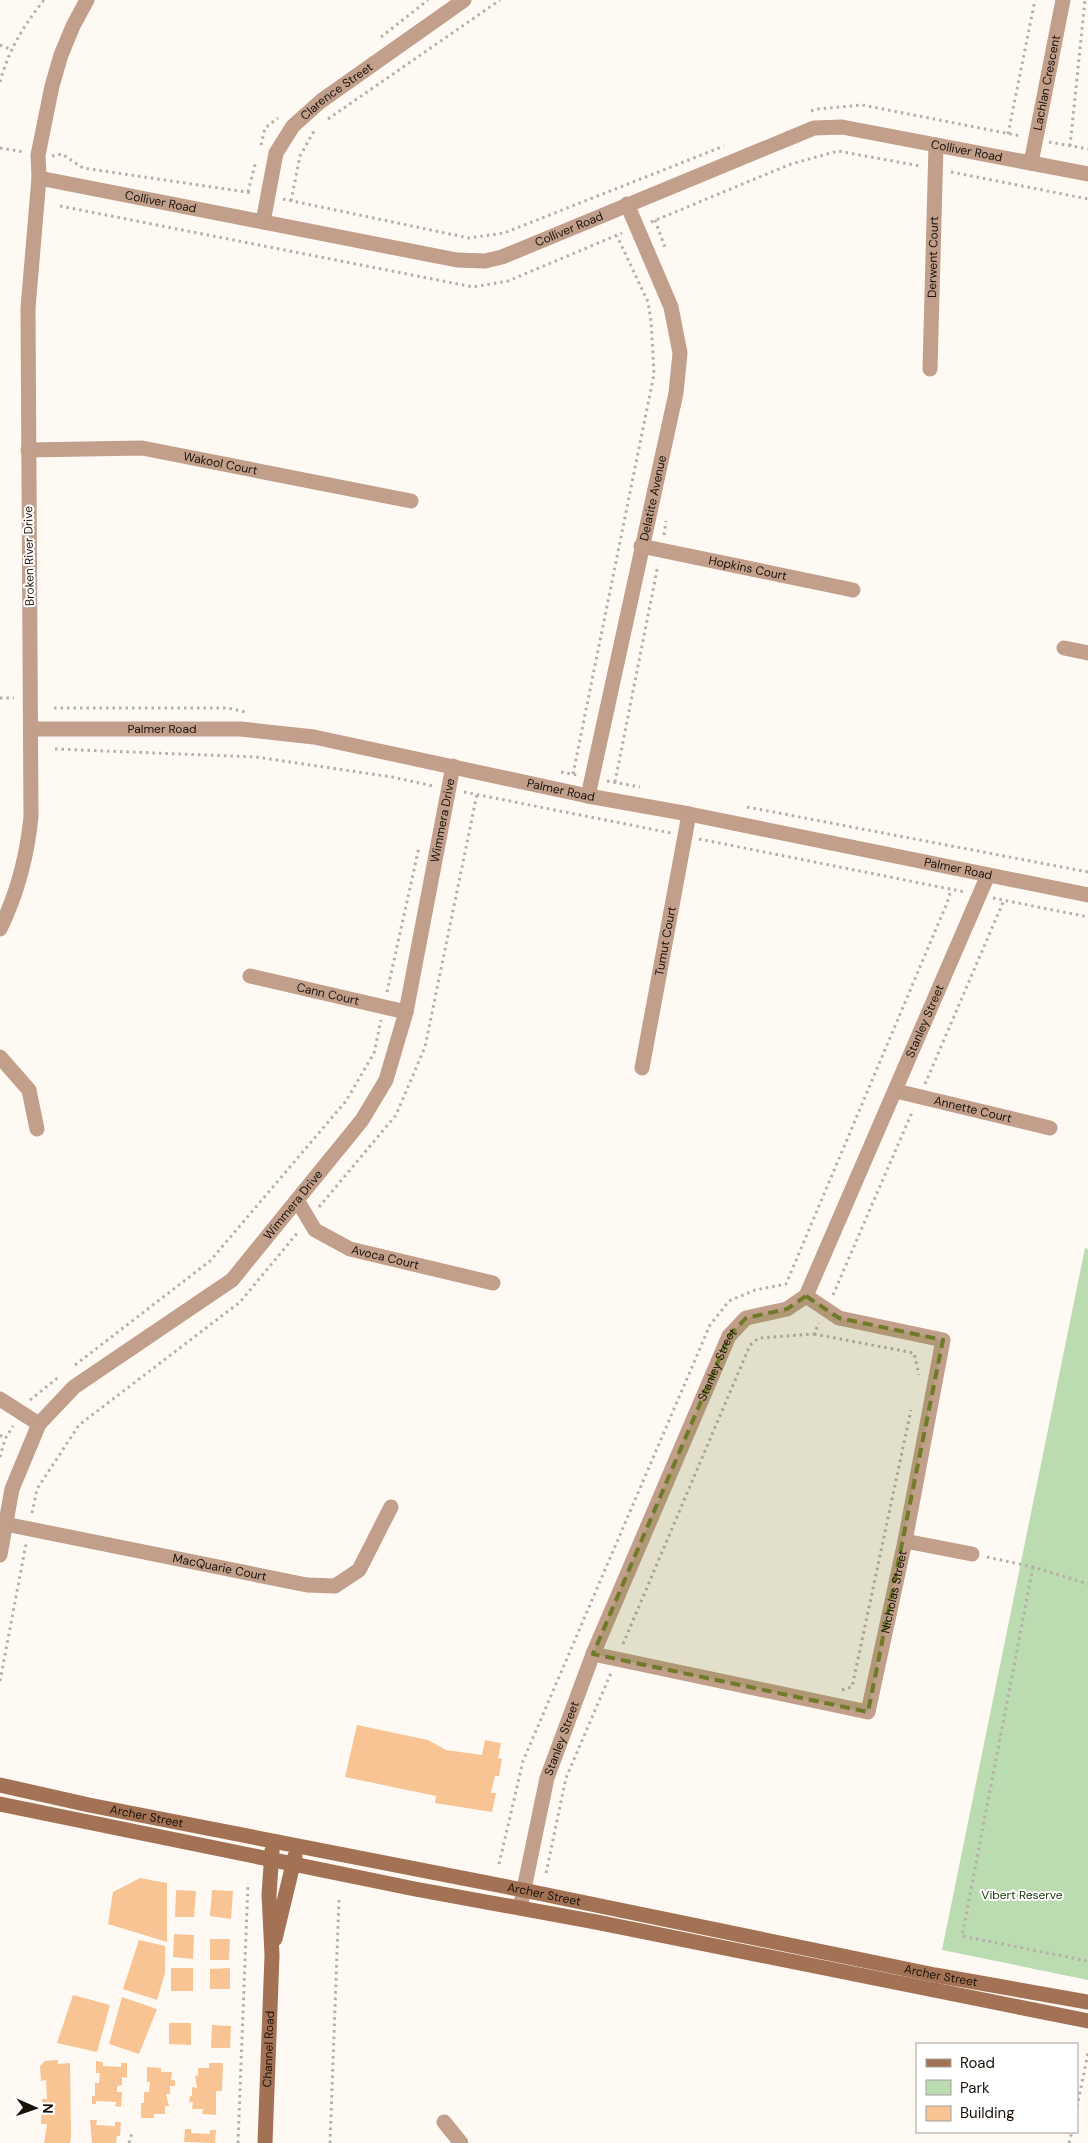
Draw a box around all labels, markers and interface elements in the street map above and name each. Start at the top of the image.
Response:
street label: Lachlan Crescent [1030,33,1064,132]
street label: Clarence Street [297,59,376,124]
street label: Colliver Road [930,136,1004,165]
street label: Colliver Road [124,187,198,217]
street label: Colliver Road [532,208,606,251]
street label: Derwent Court [924,216,942,298]
street label: Wakool Court [182,448,259,479]
street label: Delatite Avenue [636,454,670,542]
street label: Broken River Drive [20,506,38,606]
street label: Hopkins Court [707,552,789,584]
street label: Palmer Road [127,721,197,737]
street label: Palmer Road [525,775,596,805]
street label: Wimmera Drive [427,777,459,864]
street label: Palmer Road [923,854,994,883]
street label: Tumut Court [651,905,680,977]
street label: Cann Court [295,979,361,1009]
street label: Stanley Street [902,982,948,1060]
street label: Annette Court [932,1092,1014,1127]
street label: Wimmera Drive [260,1167,326,1243]
street label: Avoca Court [350,1242,421,1273]
street label: Stanley Street [694,1324,741,1404]
street label: Nicholas Street [877,1549,911,1635]
street label: MacQuarie Court [171,1550,268,1585]
street label: Stanley Street [541,1699,583,1778]
street label: Archer Street [109,1801,185,1831]
street label: Archer Street [506,1879,582,1910]
park label: Vibert Reserve [981,1887,1063,1903]
street label: Archer Street [903,1961,979,1990]
street label: Channel Road [259,2011,278,2088]
legend [916,2043,1078,2133]
text: Road [960,2053,995,2073]
text: Park [960,2078,990,2098]
north arrow [10,2083,60,2133]
text: N [39,2103,57,2114]
text: Building [960,2103,1015,2123]

